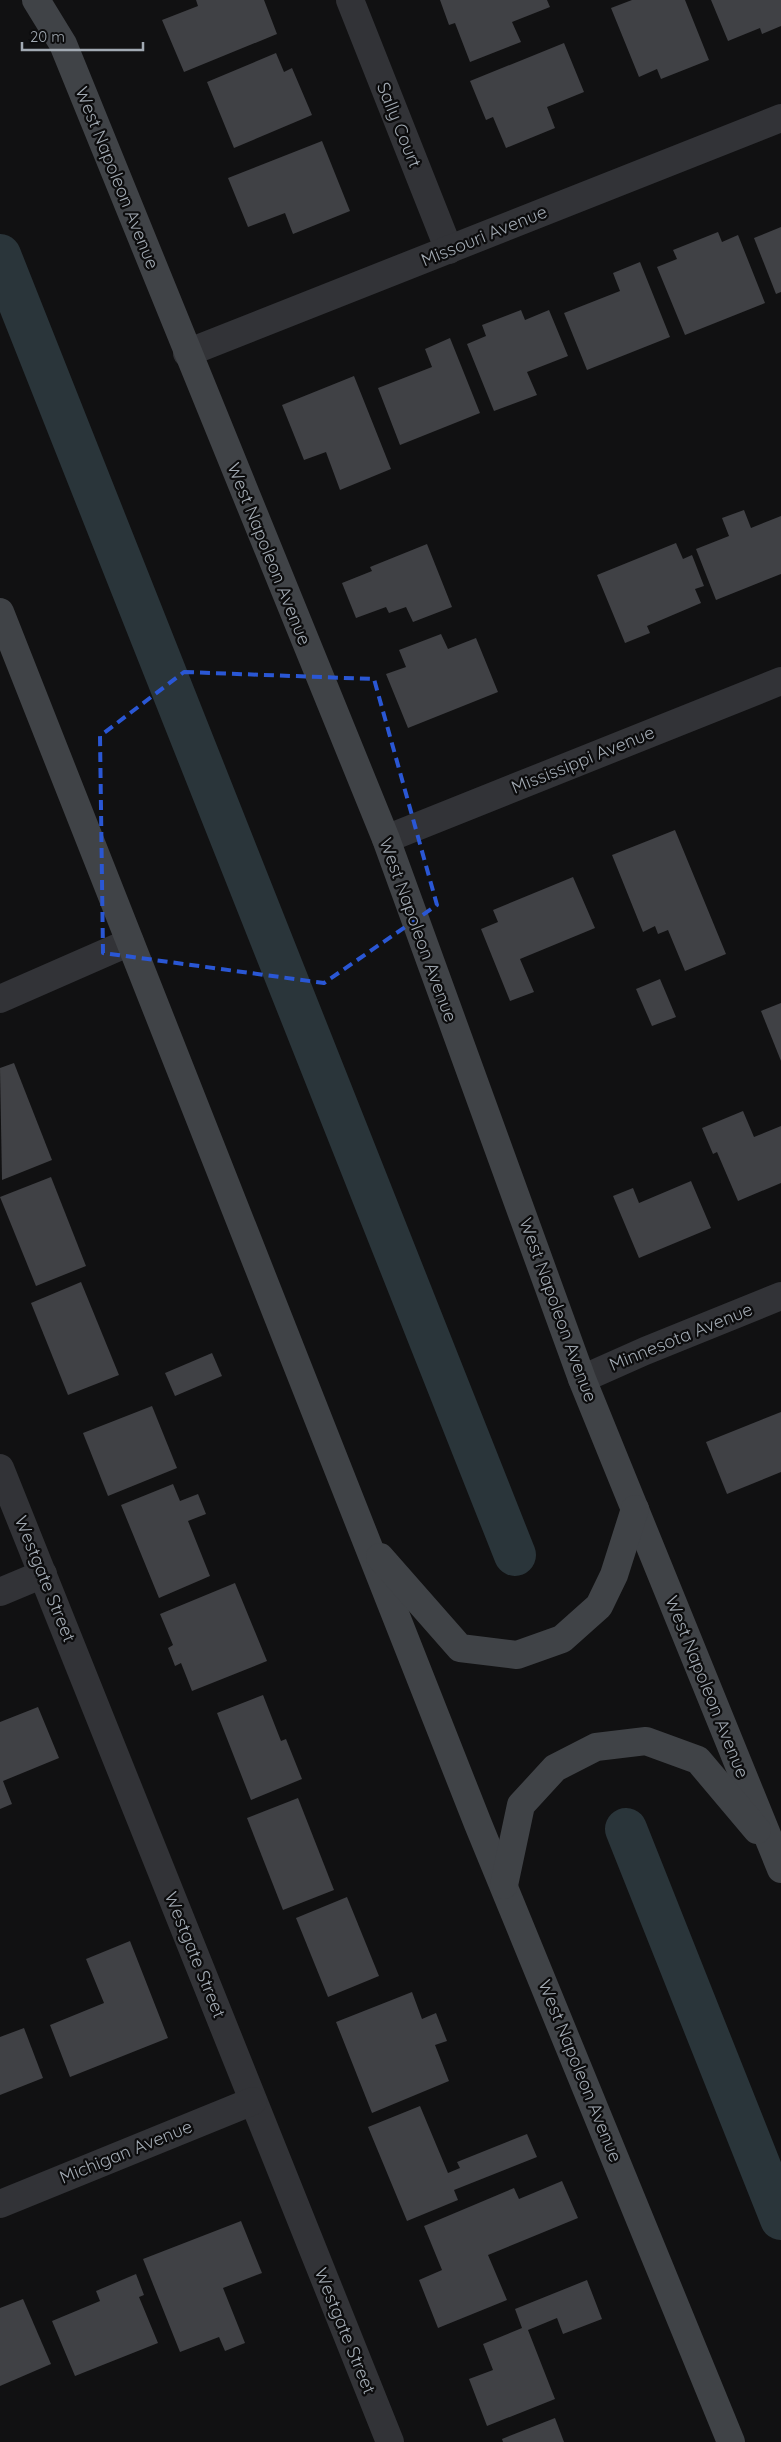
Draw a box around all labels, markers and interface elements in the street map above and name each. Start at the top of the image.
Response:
scale bar [22,20,144,52]
text: 20 m [30,27,65,46]
street label: Sally Court [372,79,427,171]
street label: West Napoleon Avenue [70,83,165,272]
street label: Missouri Avenue [417,200,550,271]
street label: West Napoleon Avenue [222,459,317,648]
street label: Mississippi Avenue [508,720,658,799]
street label: West Napoleon Avenue [374,835,463,1025]
street label: West Napoleon Avenue [514,1215,603,1405]
street label: Minnesota Avenue [606,1297,756,1376]
street label: Westgate Street [10,1512,81,1645]
street label: West Napoleon Avenue [660,1592,755,1781]
street label: Westgate Street [160,1888,231,2021]
street label: West Napoleon Avenue [533,1976,628,2165]
street label: Michigan Avenue [56,2114,196,2189]
street label: Westgate Street [310,2264,381,2397]

